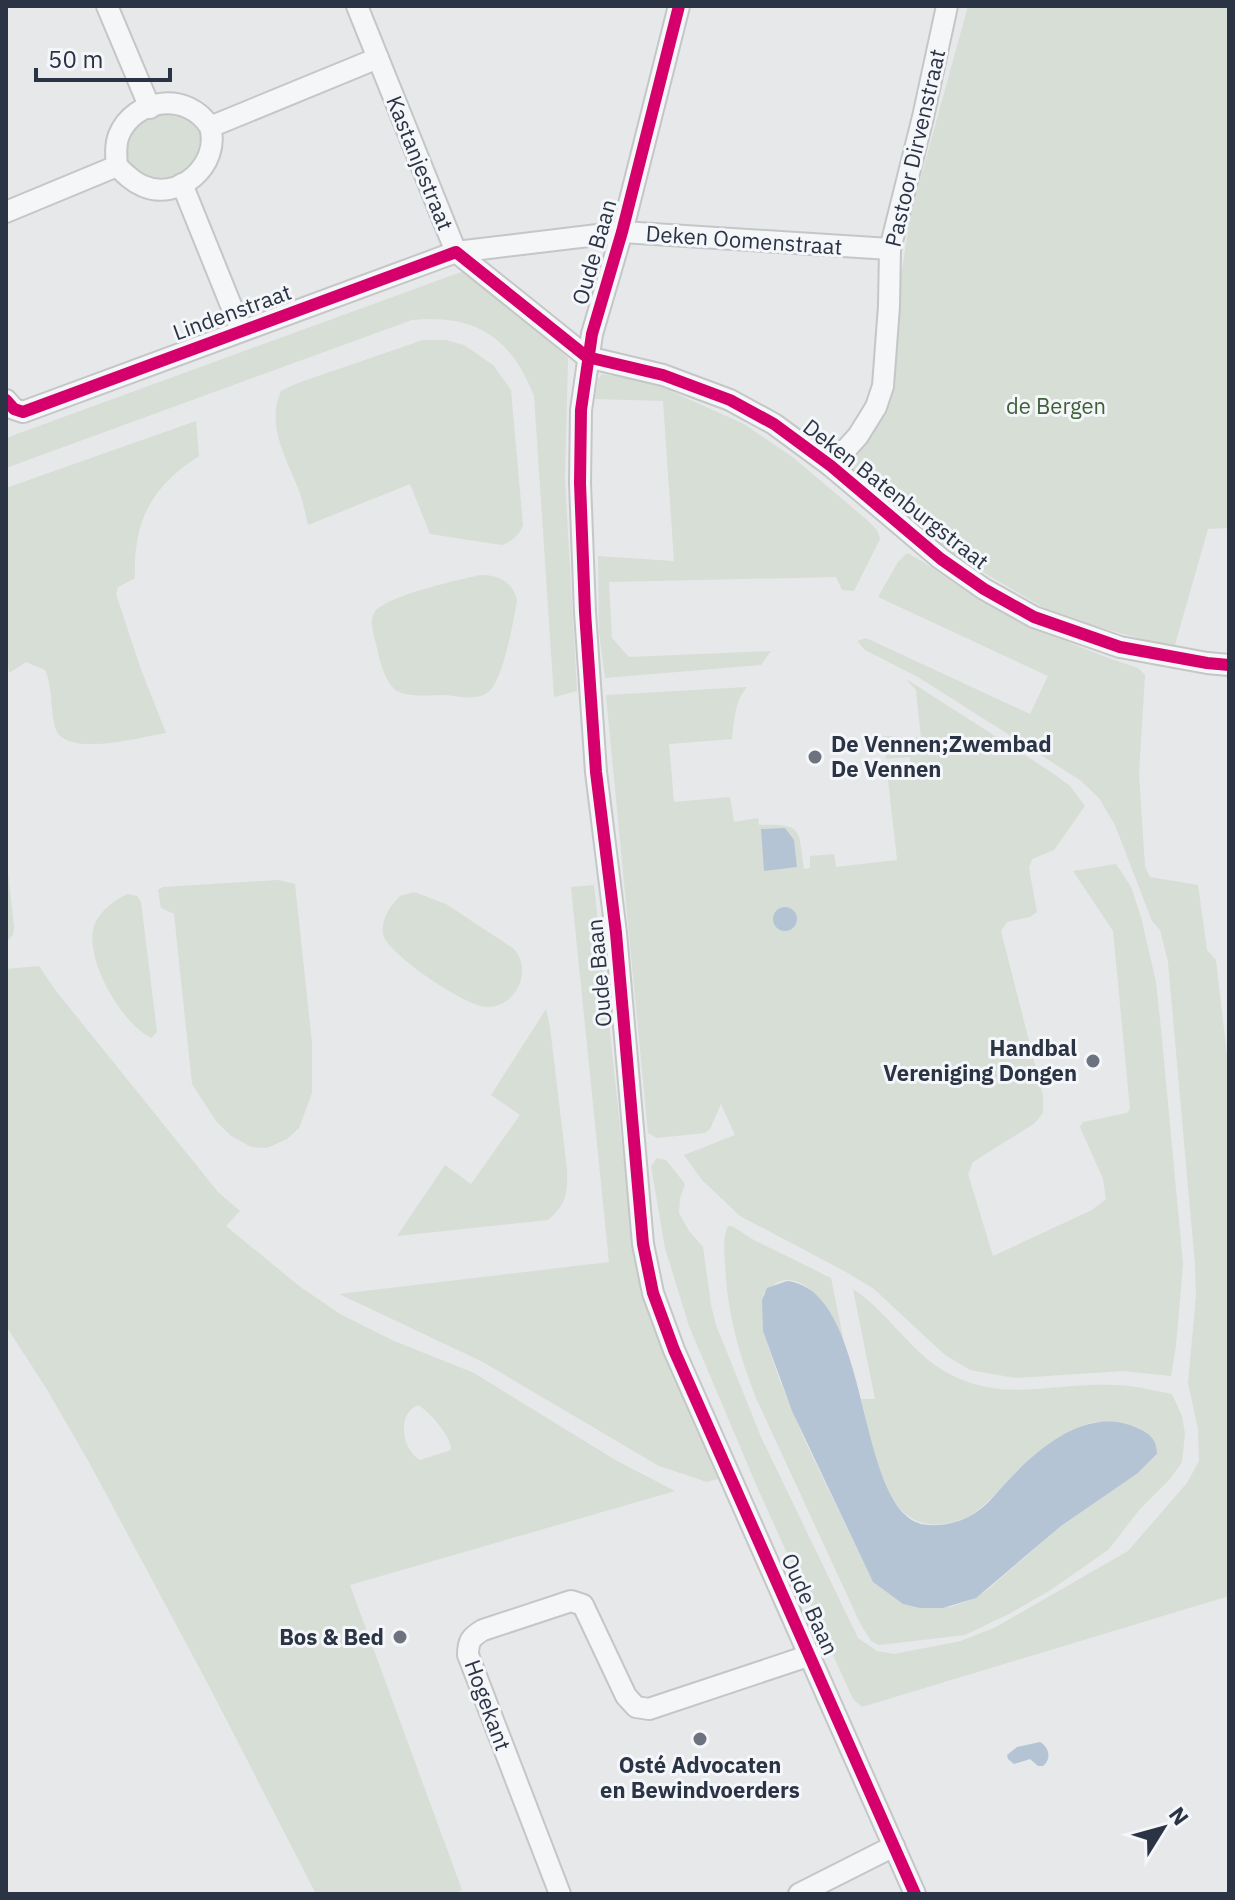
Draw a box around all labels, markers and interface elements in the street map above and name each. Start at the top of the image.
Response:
scale bar [36,32,170,82]
text: 50 m [48,43,103,75]
street label: Pastoor Dirvenstraat [878,46,951,250]
street label: Kastanjestraat [380,91,461,235]
street label: Oude Baan [565,196,622,308]
street label: Deken Oomenstraat [645,218,843,261]
street label: Lindenstraat [169,277,295,346]
park label: de Bergen [1006,391,1106,420]
street label: Deken Batenburgstraat [798,412,995,575]
place label: De Vennen;Zwembad De Vennen [831,729,1052,783]
marker: De Vennen;Zwembad De Vennen [806,748,824,766]
street label: Oude Baan [579,918,618,1028]
place label: Handbal Vereniging Dongen [883,1033,1077,1087]
marker: Handbal Vereniging Dongen [1084,1052,1102,1070]
street label: Oude Baan [775,1548,846,1659]
place label: Bos & Bed [279,1622,384,1651]
marker: Bos & Bed [391,1628,409,1646]
street label: Hogekant [459,1655,518,1754]
marker: Osté Advocaten en Bewindvoerders [691,1730,709,1748]
place label: Osté Advocaten en Bewindvoerders [600,1750,800,1804]
north arrow [1123,1788,1203,1868]
text: N [1163,1801,1196,1831]

